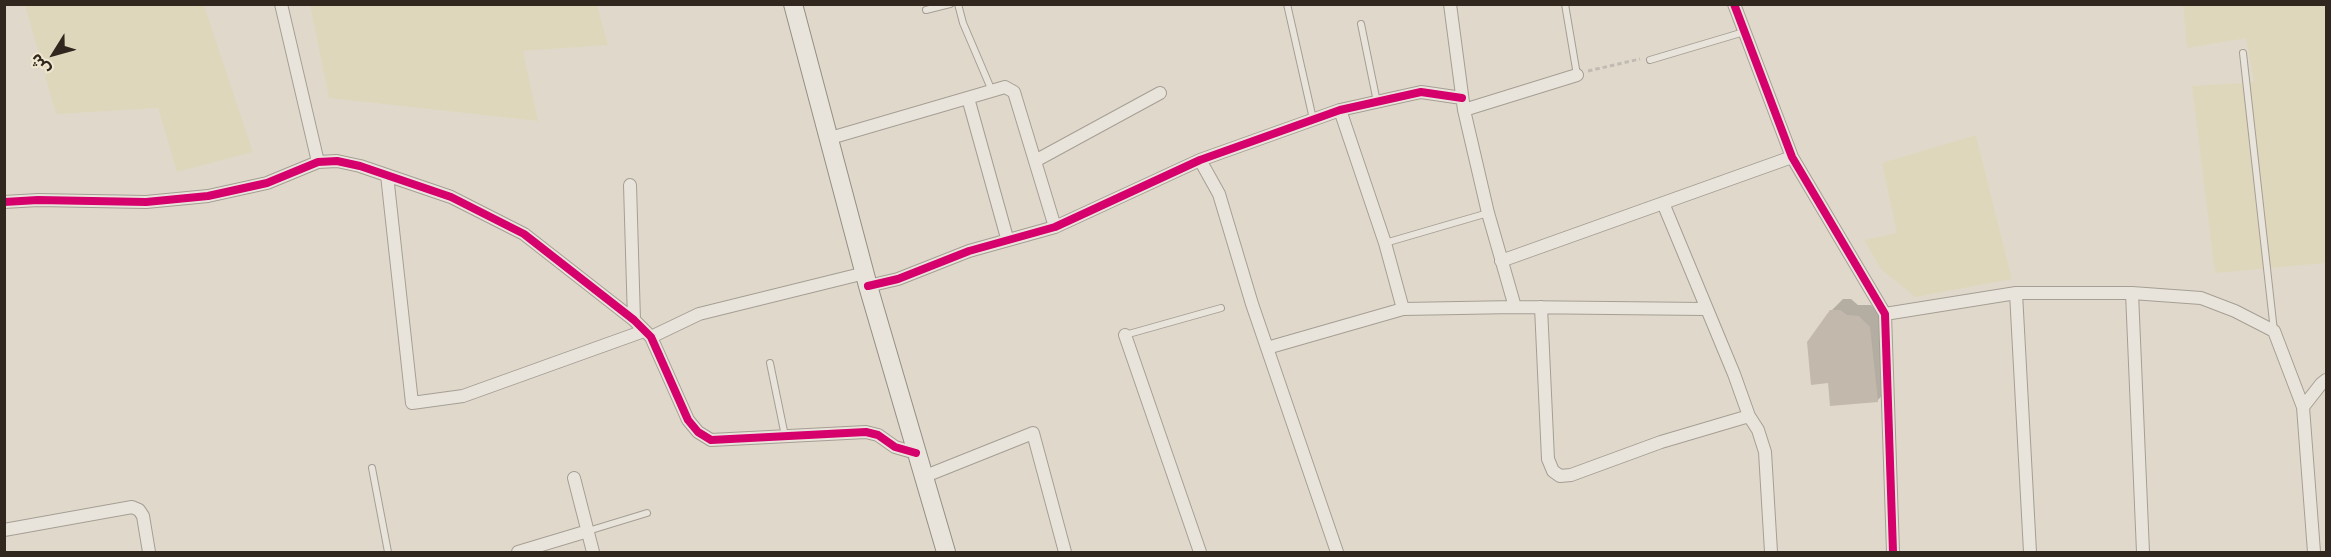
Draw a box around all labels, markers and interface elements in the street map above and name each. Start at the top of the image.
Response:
north arrow [24,24,84,84]
text: ش [25,50,54,80]

